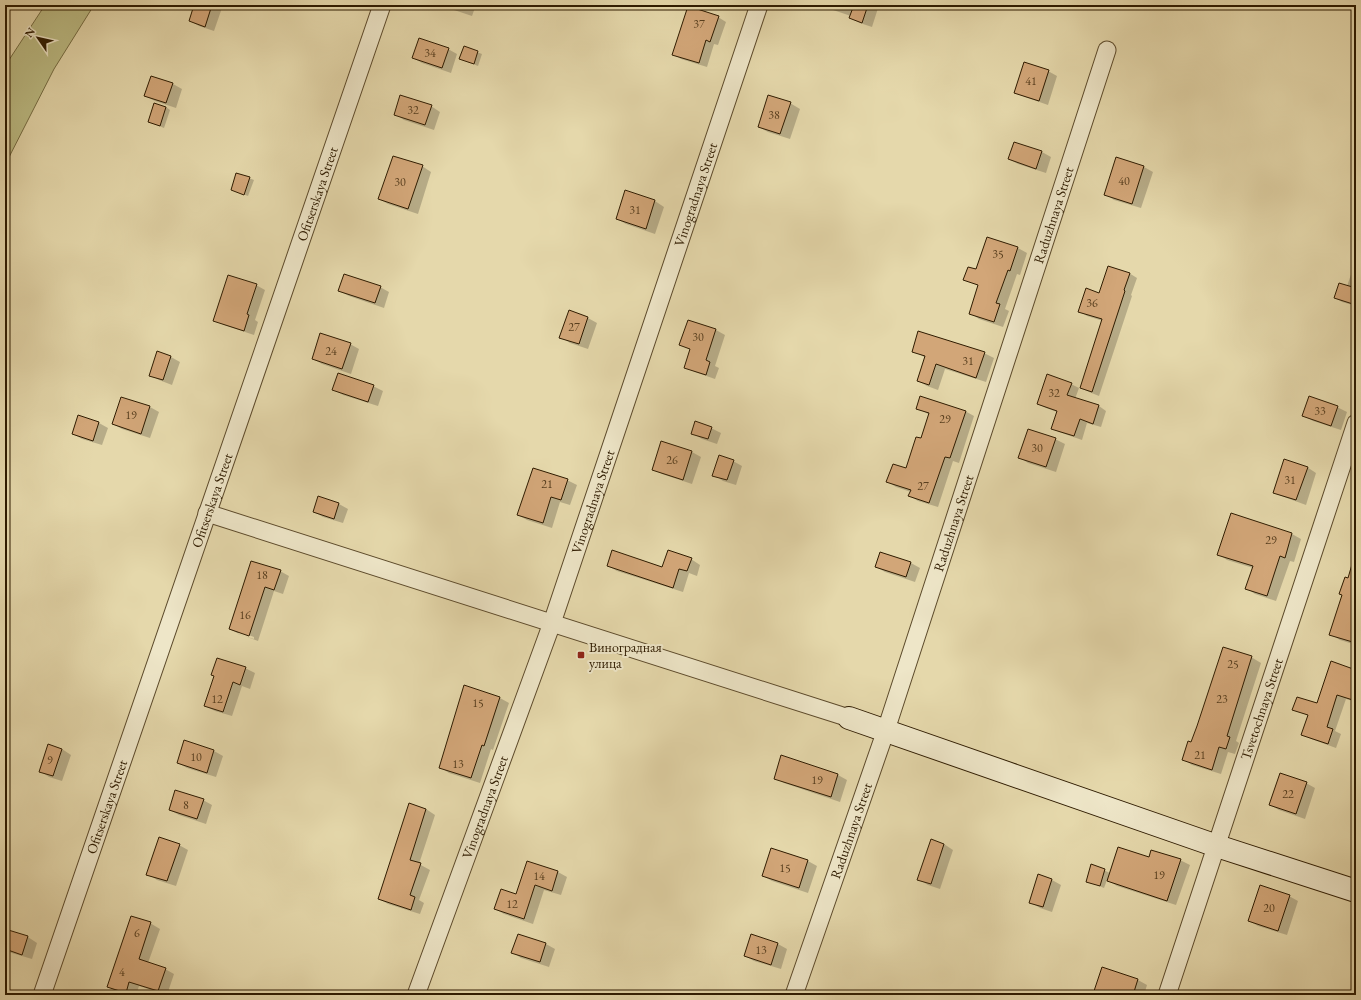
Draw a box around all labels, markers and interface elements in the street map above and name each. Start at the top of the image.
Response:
house number: 37 [693,16,705,32]
north arrow [18,18,58,58]
text: N [21,25,38,40]
house number: 34 [424,45,436,61]
house number: 41 [1025,73,1037,89]
house number: 32 [407,102,419,118]
house number: 38 [768,107,780,123]
street label: Vinogradnaya Street [670,140,721,249]
street label: Ofitserskaya Street [293,144,342,244]
street label: Raduzhnaya Street [1029,164,1078,266]
house number: 40 [1118,173,1130,189]
house number: 30 [394,174,406,190]
house number: 31 [629,202,641,218]
house number: 35 [992,246,1004,262]
house number: 36 [1086,295,1098,311]
house number: 27 [568,319,580,335]
house number: 30 [692,329,704,345]
house number: 24 [325,343,337,359]
house number: 31 [962,353,974,369]
house number: 32 [1048,385,1060,401]
house number: 33 [1314,403,1326,419]
house number: 19 [125,407,137,423]
house number: 29 [939,411,951,427]
house number: 30 [1031,440,1043,456]
street label: Vinogradnaya Street [567,447,619,556]
street label: Ofitserskaya Street [187,450,237,550]
house number: 26 [666,452,678,468]
street label: Raduzhnaya Street [929,472,978,574]
house number: 31 [1284,472,1296,488]
house number: 21 [541,476,553,492]
house number: 27 [917,478,929,494]
house number: 29 [1265,532,1277,548]
house number: 18 [256,567,268,583]
house number: 16 [239,607,251,623]
place label: Виноградная улица [589,638,662,672]
marker: Виноградная улица [576,650,586,660]
street label: Tsvetochnaya Street [1236,655,1287,762]
house number: 25 [1227,656,1239,672]
house number: 12 [211,691,223,707]
house number: 23 [1216,691,1228,707]
house number: 15 [472,695,484,711]
house number: 21 [1194,747,1206,763]
house number: 10 [190,749,202,765]
house number: 9 [47,752,53,768]
street label: Vinogradnaya Street [458,753,512,861]
house number: 13 [452,756,464,772]
street label: Ofitserskaya Street [82,757,131,856]
house number: 19 [811,772,823,788]
street label: Raduzhnaya Street [826,780,876,881]
house number: 22 [1282,786,1294,802]
house number: 8 [183,797,189,813]
house number: 15 [779,860,791,876]
house number: 19 [1153,867,1165,883]
house number: 14 [533,868,545,884]
house number: 12 [506,896,518,912]
house number: 20 [1263,900,1275,916]
house number: 6 [134,925,140,941]
house number: 13 [755,942,767,958]
house number: 4 [119,964,125,980]

